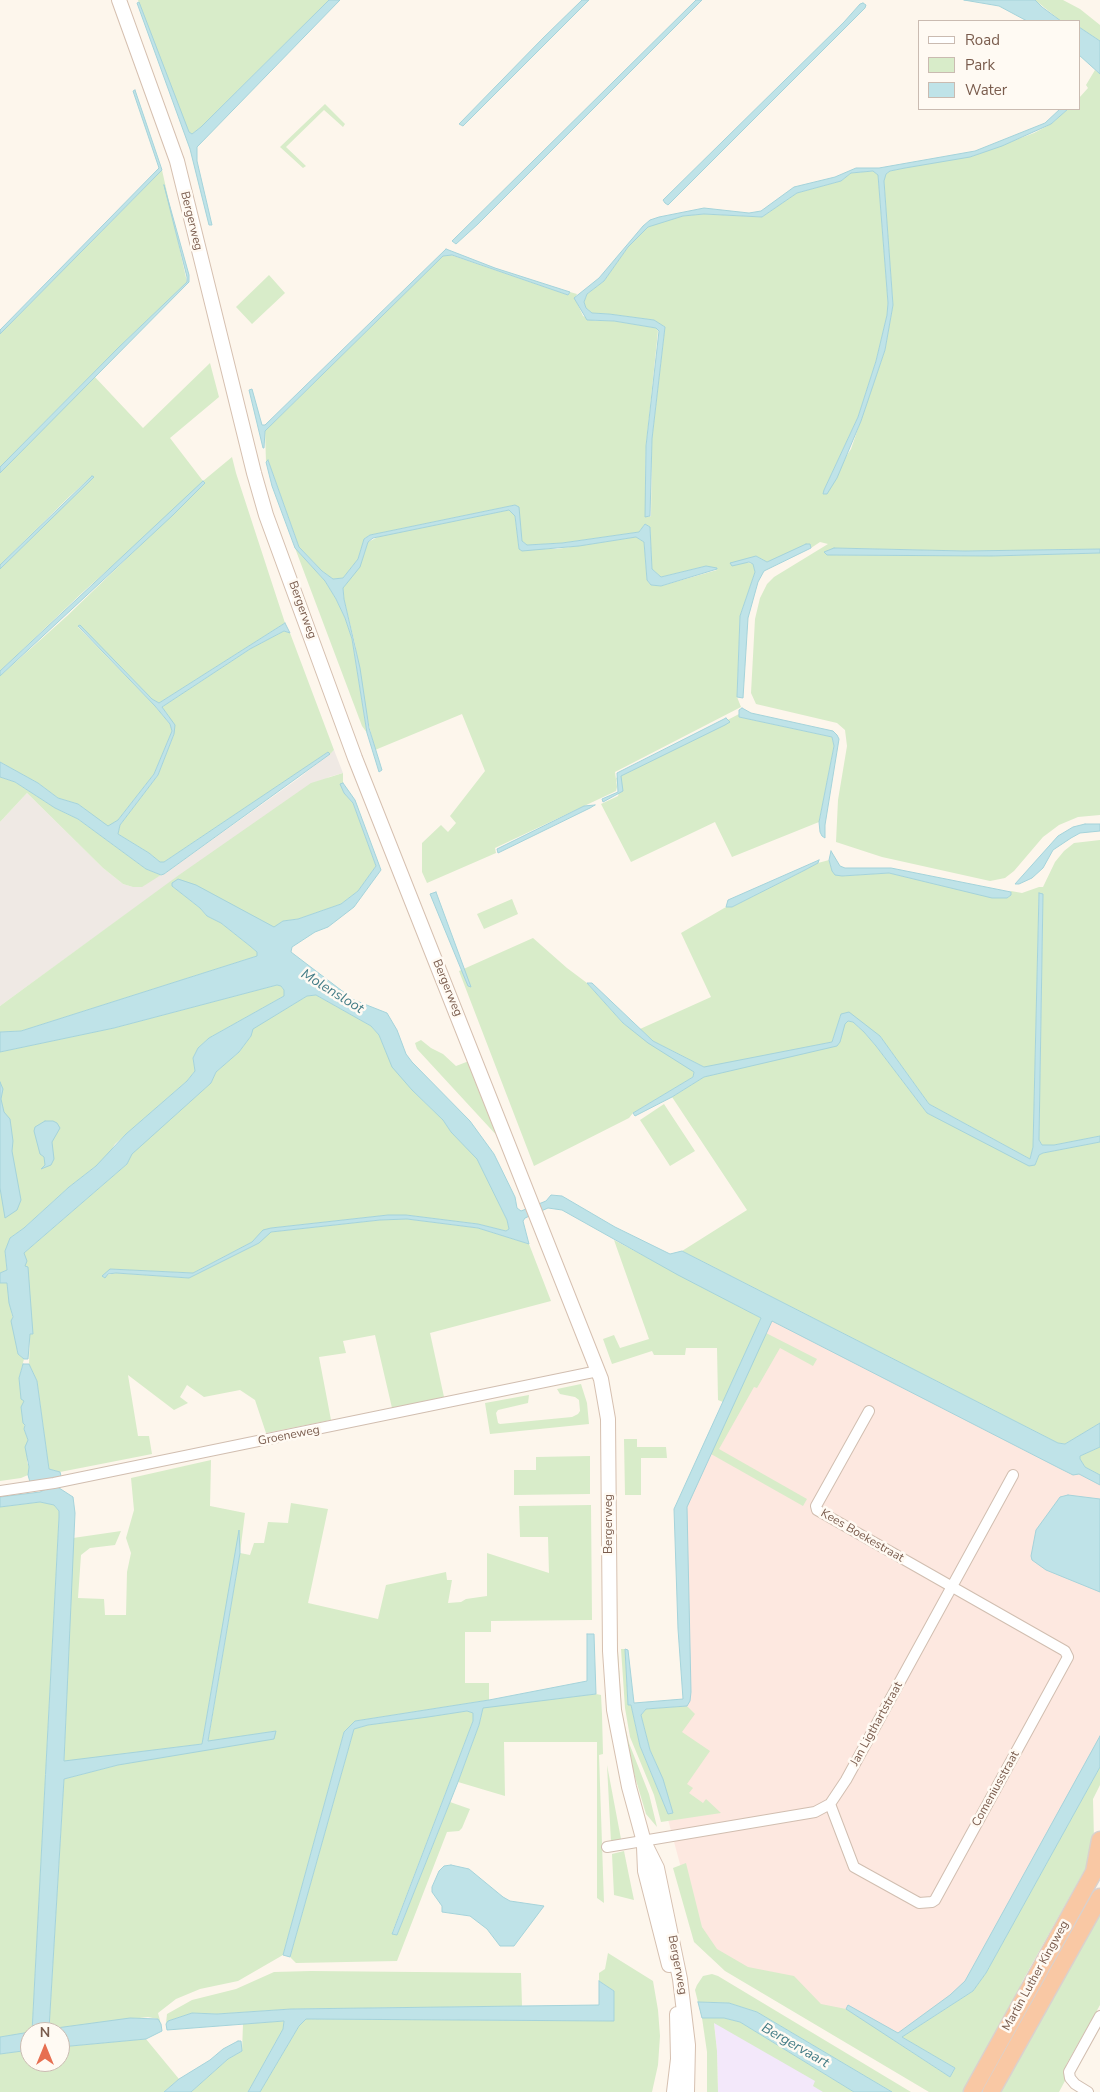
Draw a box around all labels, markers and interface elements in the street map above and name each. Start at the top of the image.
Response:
legend [918,20,1080,110]
text: Road [965,30,1000,50]
text: Park [965,55,995,75]
text: Water [965,80,1007,100]
street label: Bergerweg [177,190,205,252]
street label: Bergerweg [285,579,319,641]
street label: Bergerweg [429,957,465,1019]
water label: Molensloot [298,966,366,1018]
street label: Groeneweg [257,1423,321,1449]
street label: Bergerweg [602,1494,616,1554]
street label: Kees Boekestraat [818,1506,906,1566]
street label: Jan Ligthartstraat [848,1680,906,1768]
street label: Comeniusstraat [969,1749,1023,1829]
street label: Martin Luther Kingweg [1000,1918,1072,2034]
street label: Bergerweg [664,1934,690,1996]
water label: Bergervaart [758,2020,832,2072]
north arrow [20,2022,70,2072]
text: N [40,2023,50,2042]

